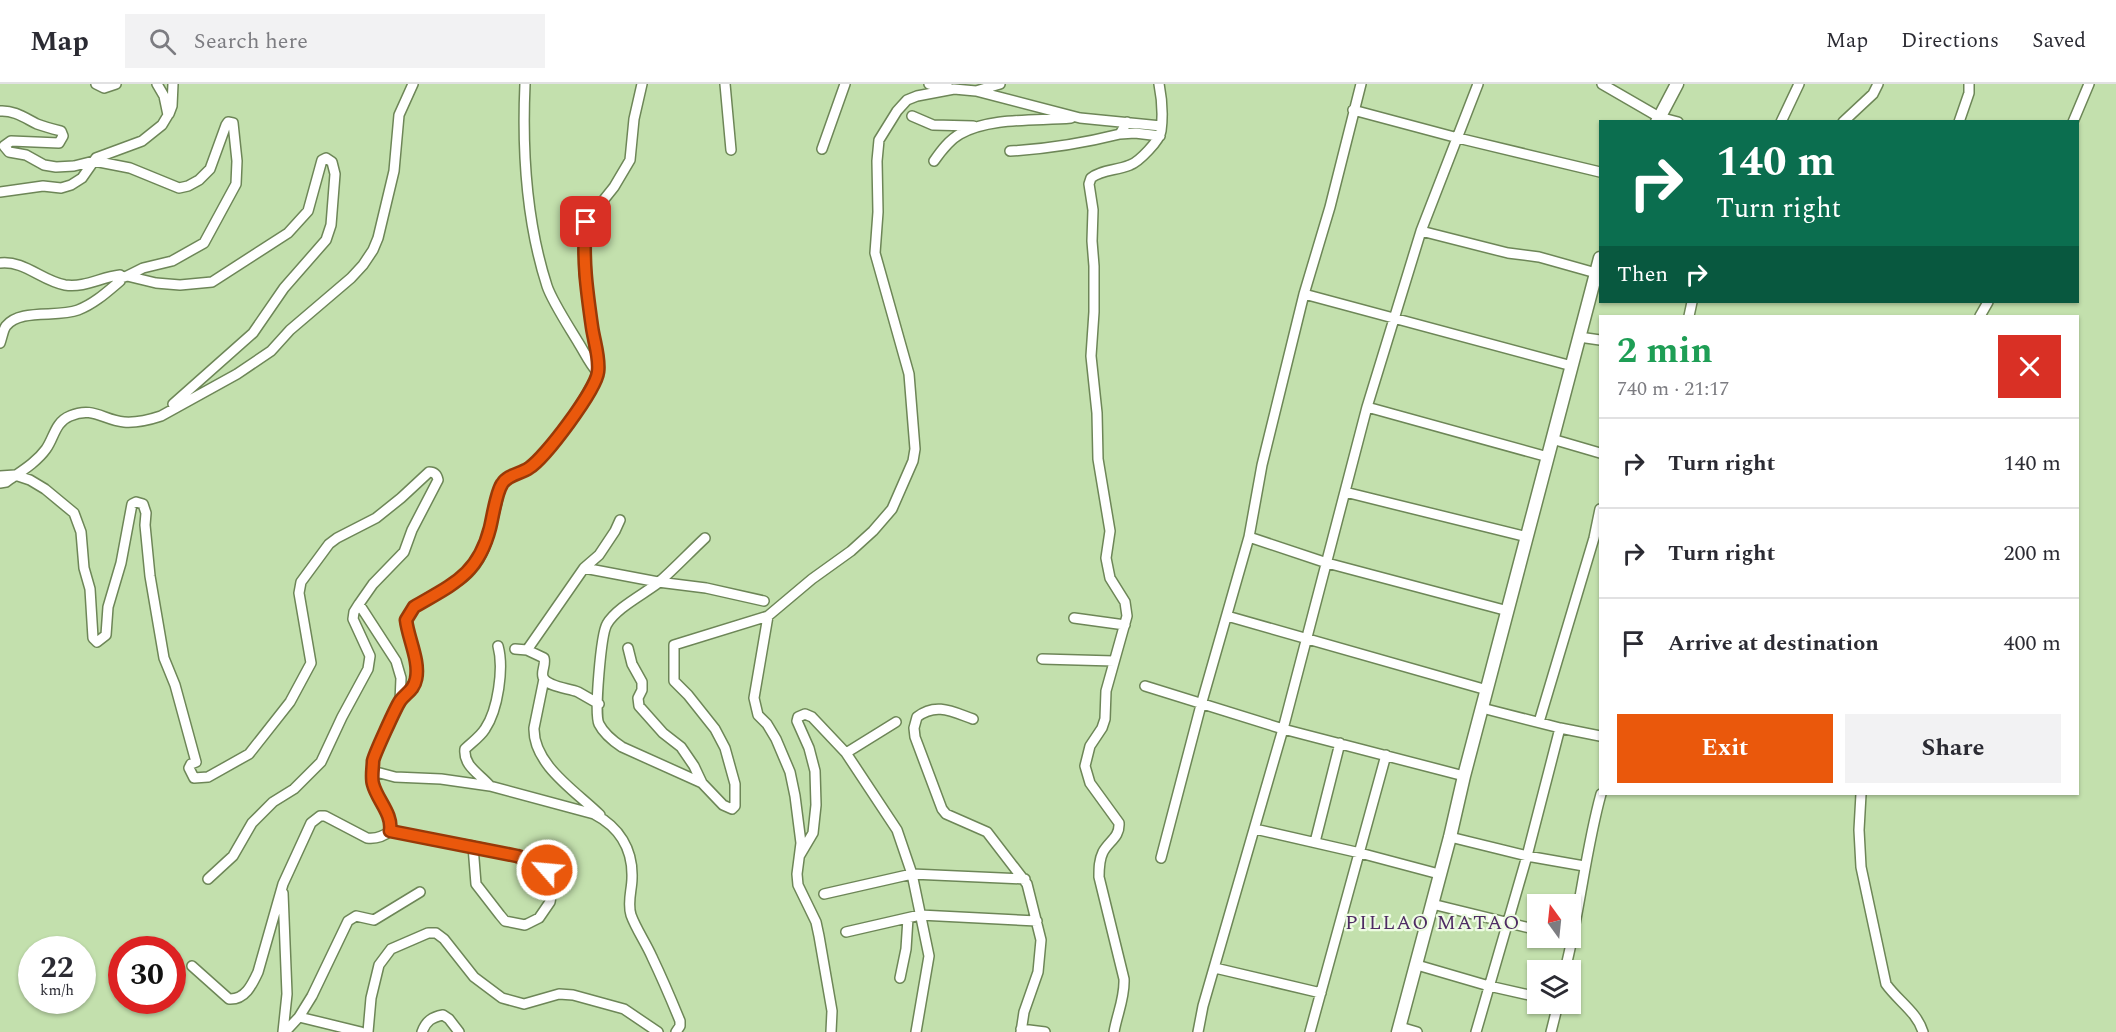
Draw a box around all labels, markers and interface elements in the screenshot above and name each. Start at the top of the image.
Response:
search box [125,14,545,68]
text: Map [30,20,89,63]
icon: search [146,25,179,58]
text: Search here [194,25,308,58]
text: Map [1826,25,1868,57]
text: Directions [1901,25,1999,57]
text: Saved [2032,25,2086,57]
text: 140 m [1716,131,1835,194]
icon: right [1617,144,1695,222]
text: Turn right [1716,188,1841,230]
pin [560,196,611,247]
icon: arrive [569,205,602,238]
text: Then [1617,258,1668,291]
icon: right [1680,258,1713,291]
text: 2 min [1617,324,1713,379]
button: close [1998,335,2061,398]
text: 740 m · 21:17 [1617,374,1729,404]
icon: right [1617,447,1650,480]
text: Turn right [1668,447,1775,480]
text: 140 m [2004,447,2061,480]
icon: right [1617,537,1650,570]
text: Turn right [1668,537,1775,570]
text: 200 m [2004,537,2061,570]
icon: arrive [1617,627,1650,660]
text: Arrive at destination [1668,627,1879,660]
text: 400 m [2004,627,2061,660]
button: Exit [1617,714,1833,783]
button: Share [1845,714,2061,783]
position arrow [515,838,579,902]
north arrow [1527,894,1581,948]
map controls [1527,894,1581,1014]
district label: PILLAO MATAO [1345,908,1521,938]
speed limit sign: 30 [108,936,186,1014]
text: 22 [40,945,74,991]
button: layers [1527,960,1581,1014]
text: km/h [40,979,74,1002]

